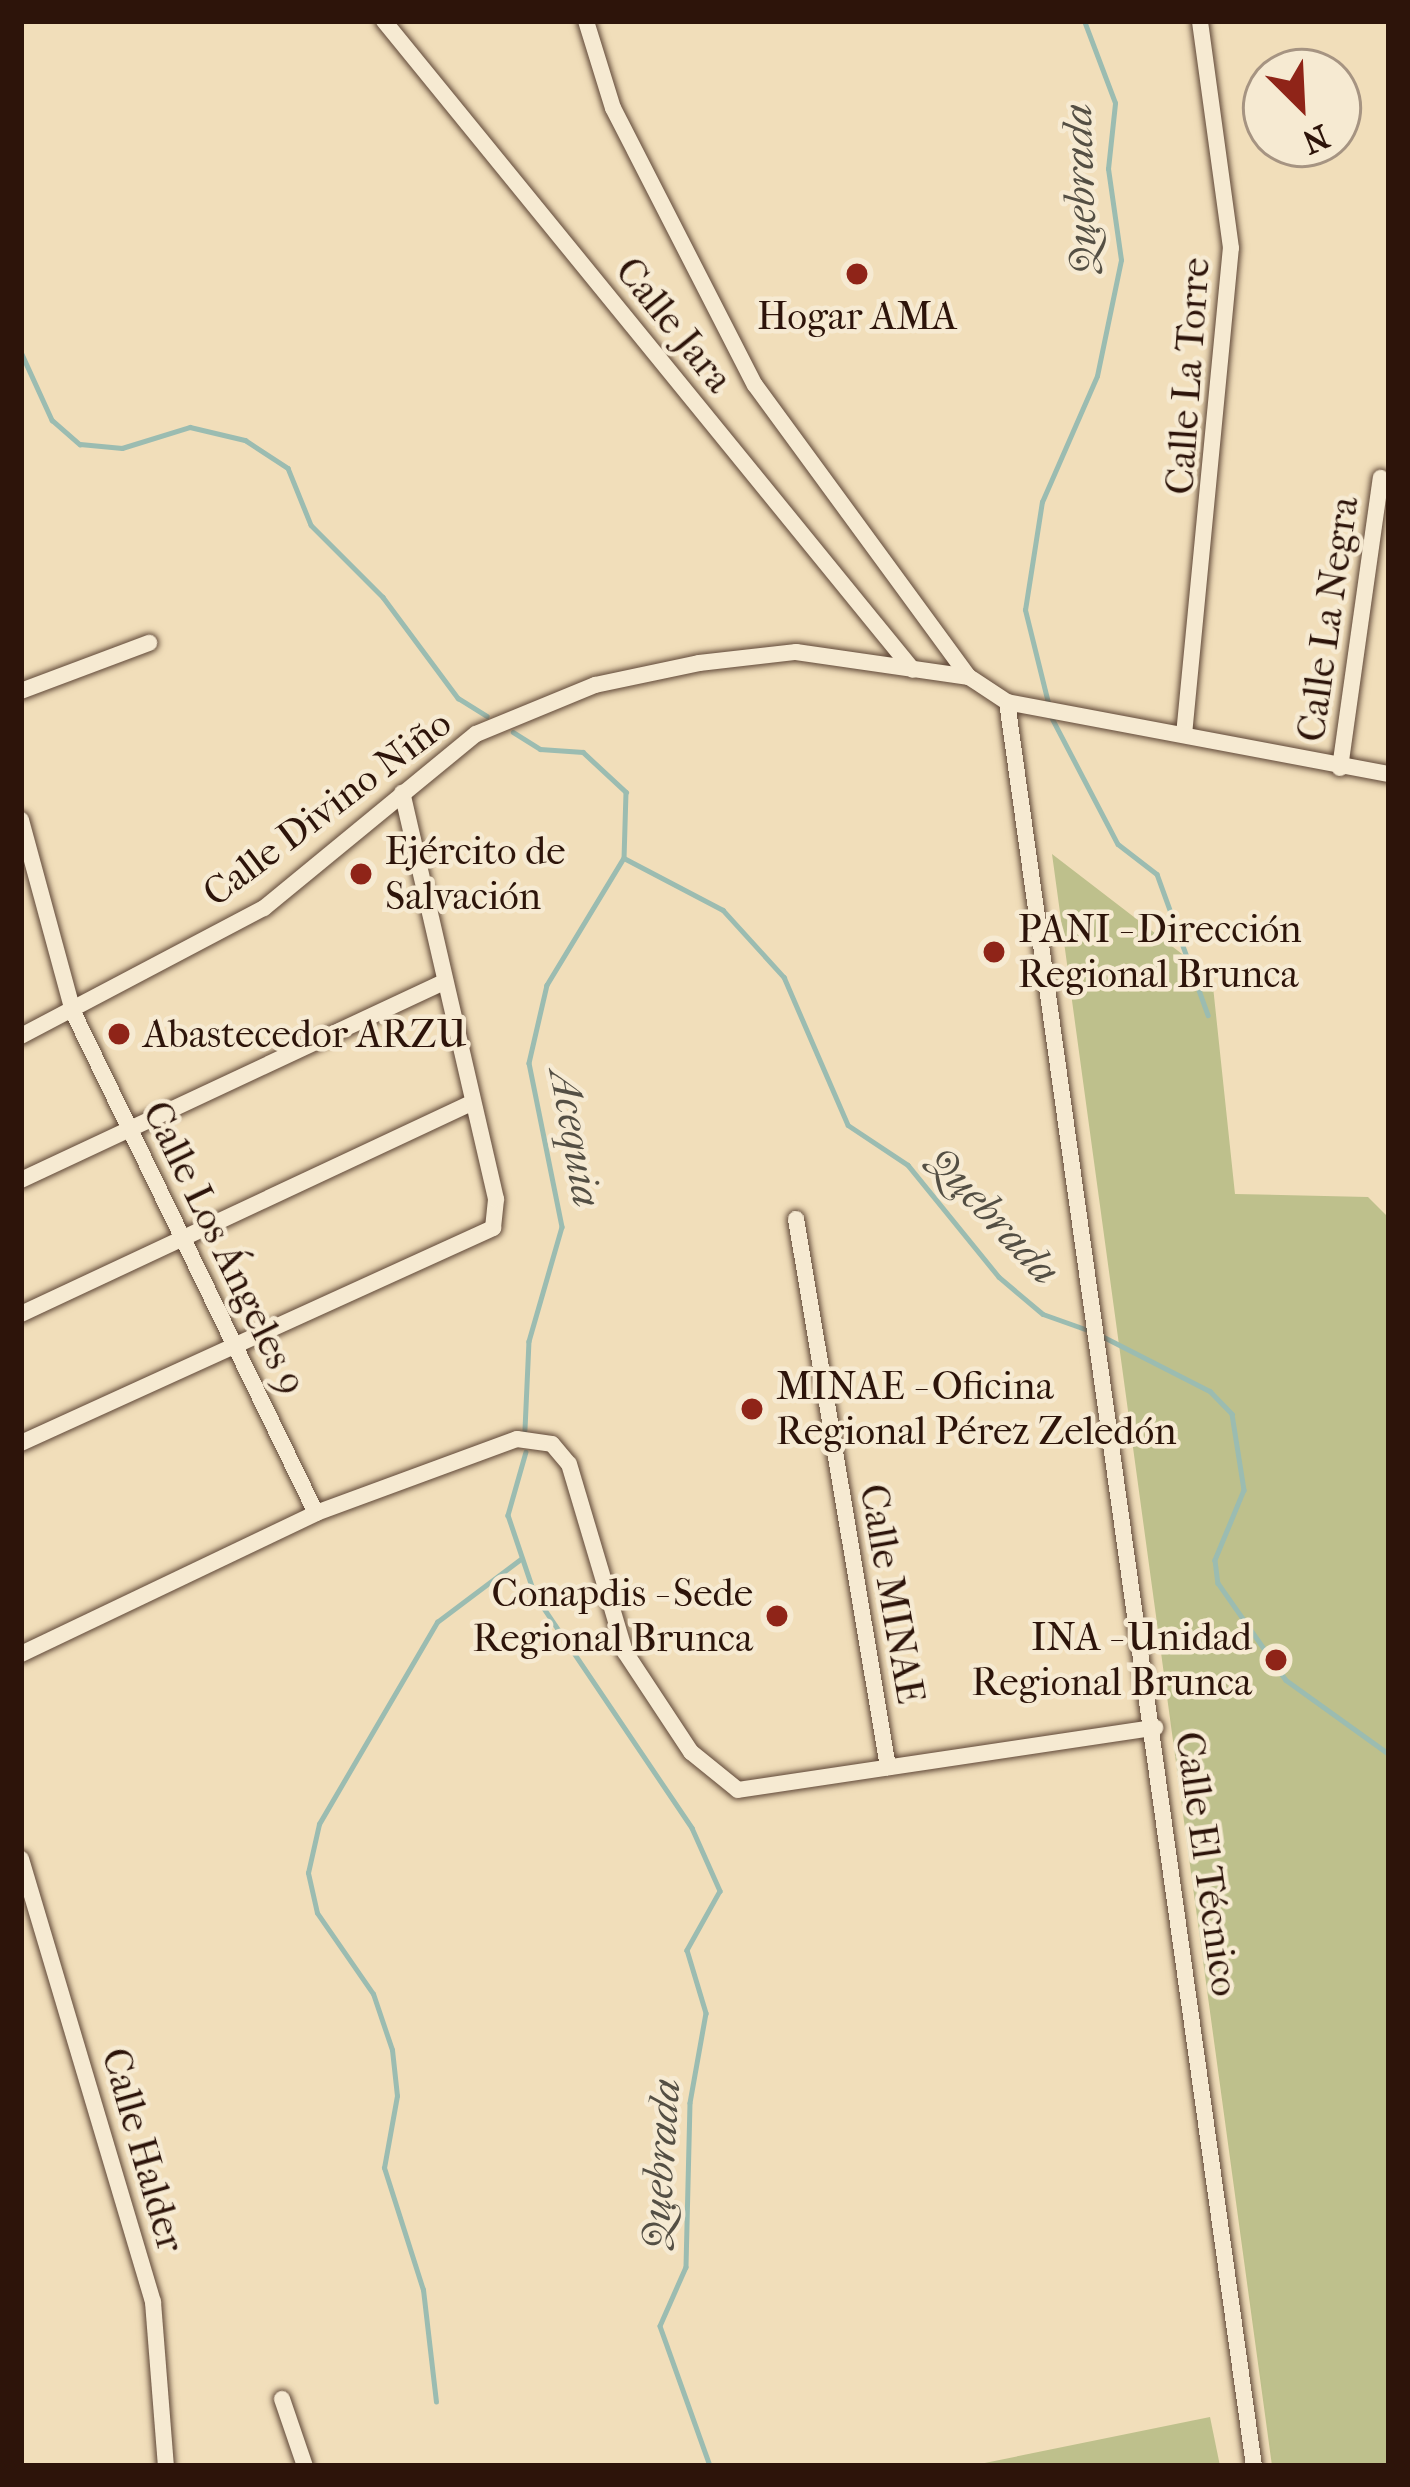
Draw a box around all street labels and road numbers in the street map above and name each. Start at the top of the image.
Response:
street label: Calle Jara [606,248,742,402]
street label: Calle La Torre [1156,256,1220,496]
street label: Calle La Negra [1288,493,1368,745]
street label: Calle Divino Niño [194,700,460,916]
street label: Calle Los Ángeles 9 [133,1094,315,1402]
street label: Calle MINAE [850,1481,934,1707]
street label: Calle El Técnico [1165,1729,1249,1999]
street label: Calle Halder [92,2043,194,2257]

